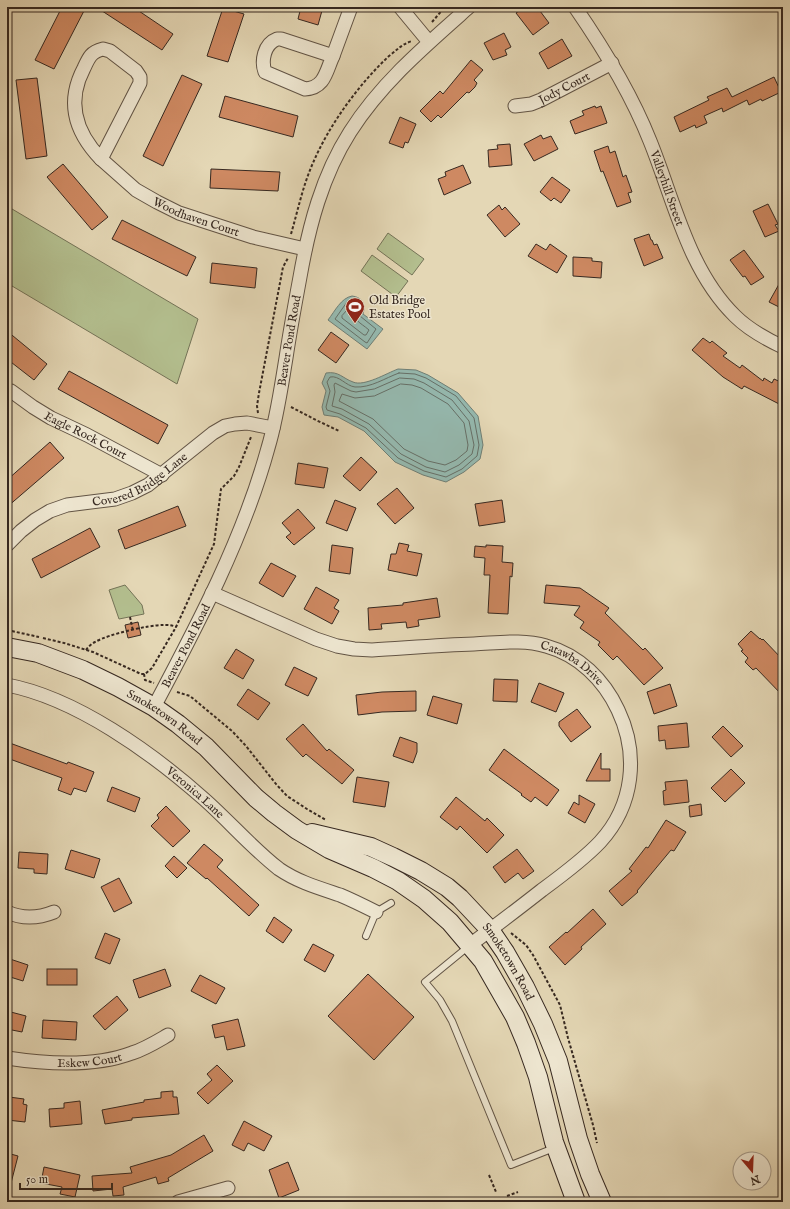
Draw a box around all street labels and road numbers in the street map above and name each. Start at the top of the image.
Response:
street label: Jody Court [534,69,593,110]
street label: Valleyhill Street [646,148,687,228]
street label: Woodhaven Court [150,194,241,240]
street label: Beaver Pond Road [275,293,305,387]
street label: Eagle Rock Court [41,409,129,463]
street label: Covered Bridge Lane [91,449,191,510]
street label: Beaver Pond Road [159,601,214,690]
street label: Catawba Drive [539,638,607,689]
street label: Smoketown Road [124,686,205,749]
street label: Veronica Lane [162,763,227,822]
street label: Smoketown Road [479,920,538,1003]
street label: Eskew Court [57,1050,124,1071]

